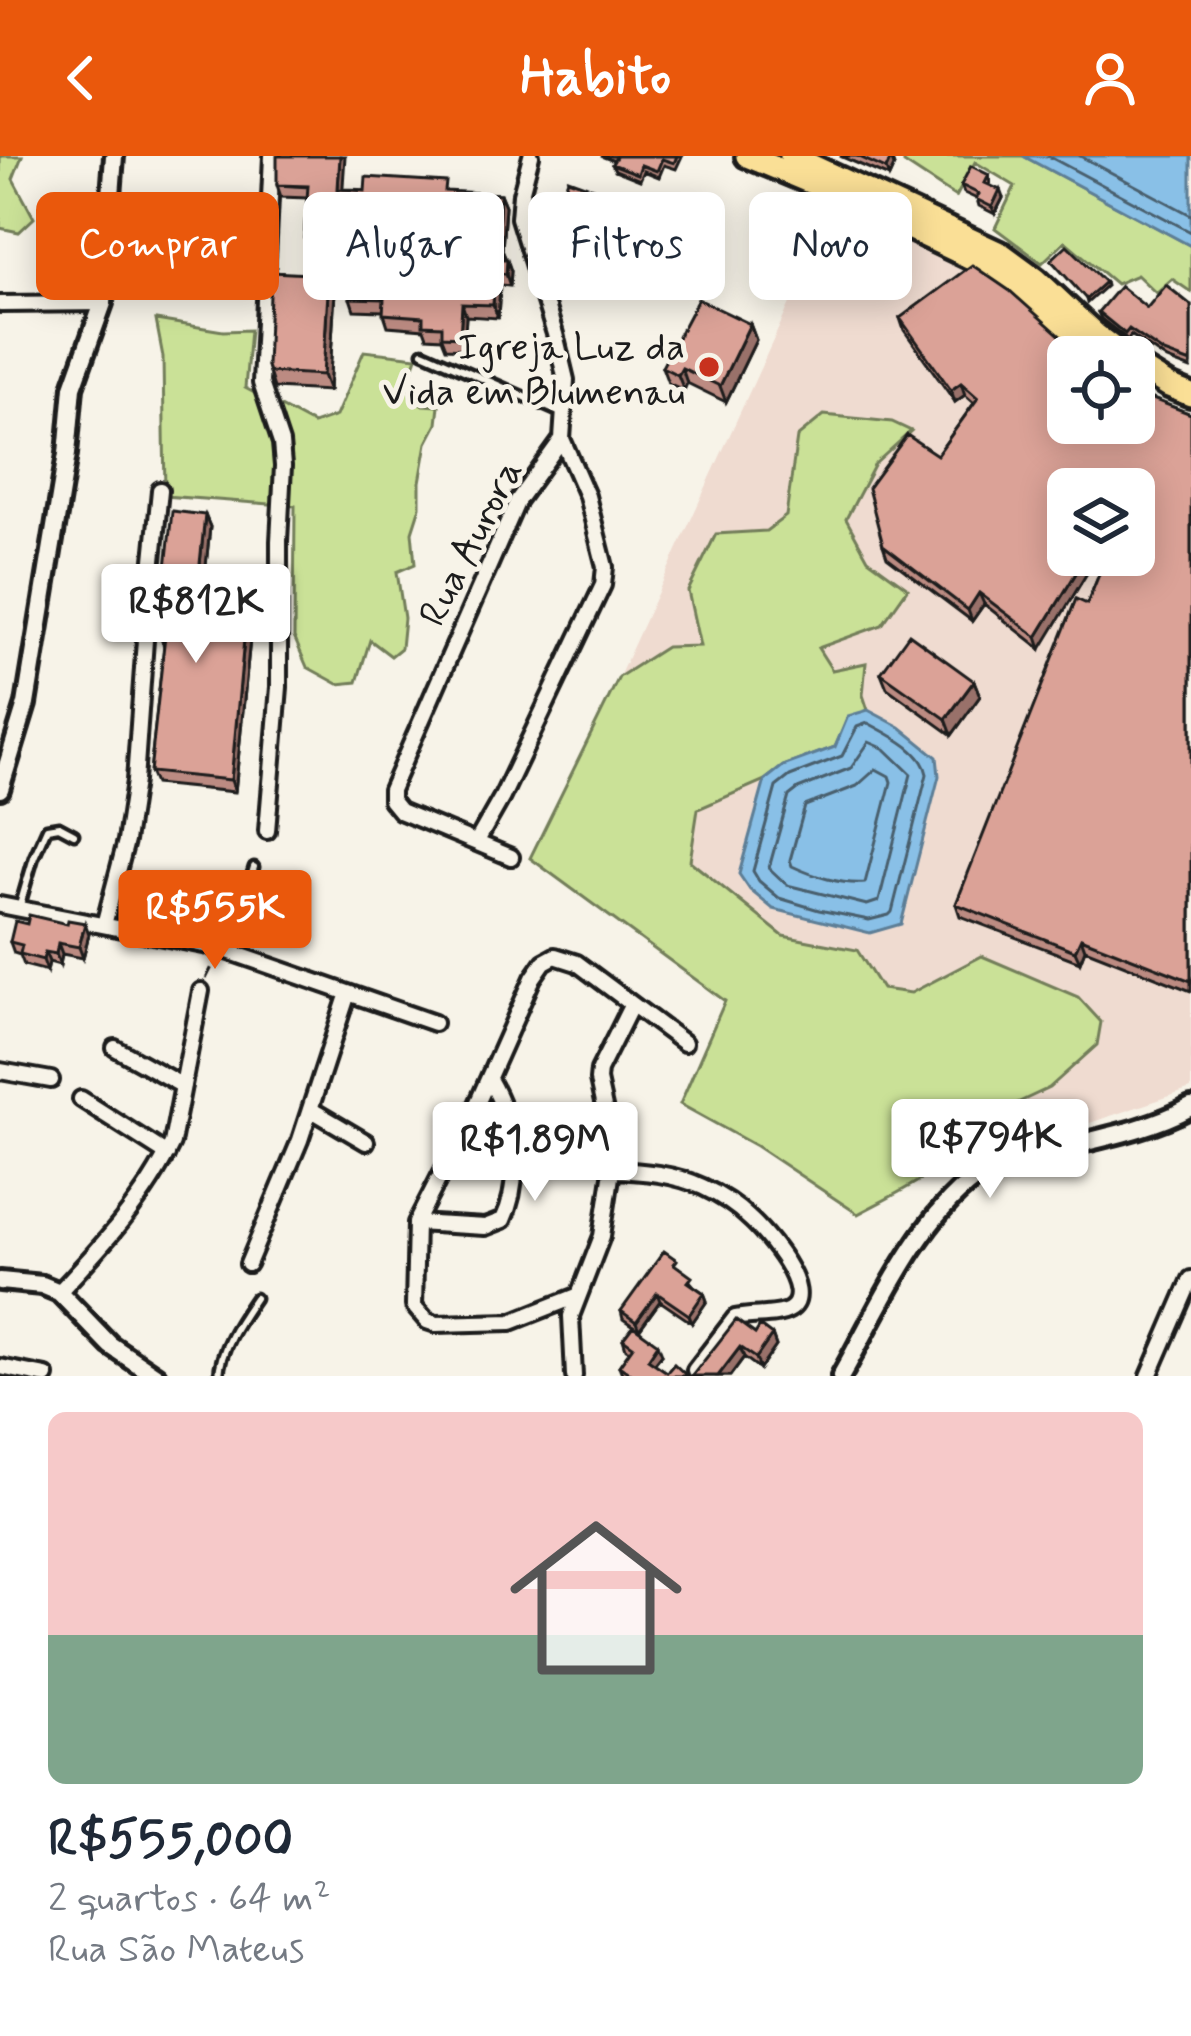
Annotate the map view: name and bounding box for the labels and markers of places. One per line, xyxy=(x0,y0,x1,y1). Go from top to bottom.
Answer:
place label: Igreja Luz da Vida em Blumenau xyxy=(382,323,685,419)
marker: Igreja Luz da Vida em Blumenau xyxy=(696,354,722,380)
pin: R$812K xyxy=(98,564,294,666)
pin: R$555K xyxy=(117,870,313,972)
pin: R$794K xyxy=(892,1099,1088,1201)
pin: R$1.89M xyxy=(424,1102,646,1204)

